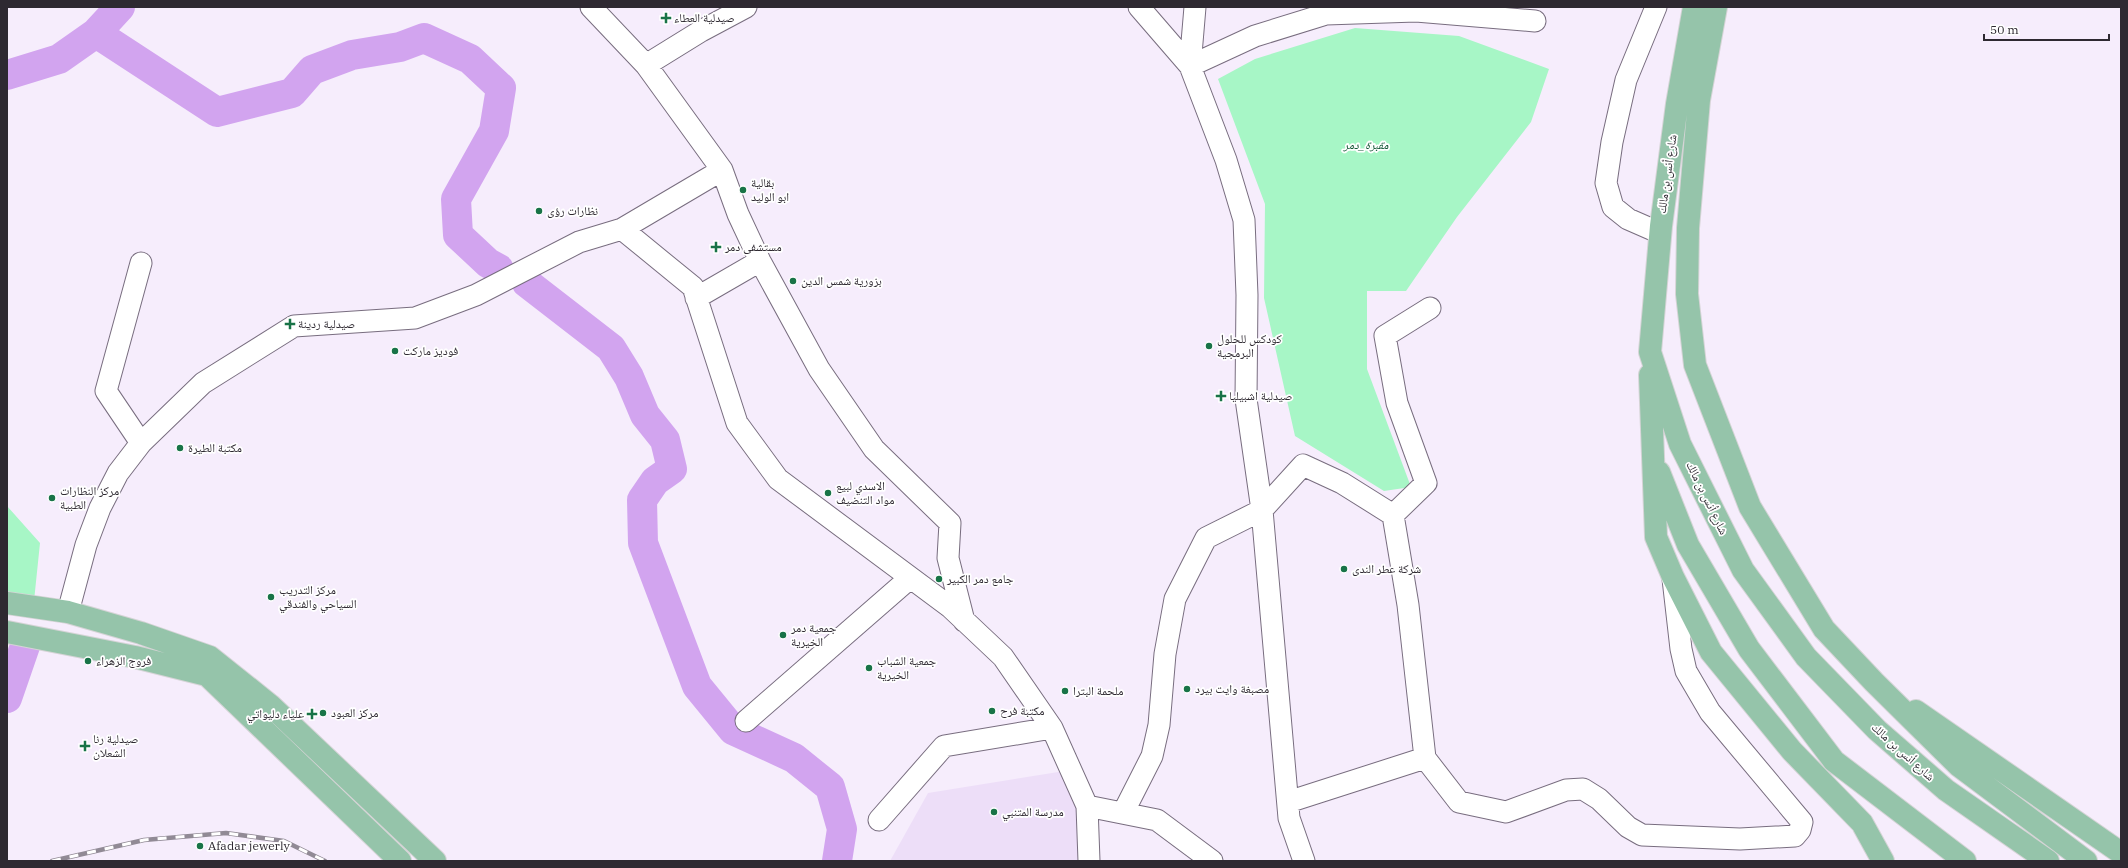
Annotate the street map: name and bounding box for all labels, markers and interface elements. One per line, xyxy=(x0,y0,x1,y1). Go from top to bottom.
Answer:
place label: صيدلية العطاء xyxy=(674,10,735,25)
marker: صيدلية العطاء xyxy=(661,13,671,23)
scale bar xyxy=(1984,16,2109,42)
text: 50 m xyxy=(1990,22,2019,37)
street label: شارع أنس بن مالك xyxy=(1654,133,1680,215)
park label: مقبرة_دمر xyxy=(1343,137,1389,152)
place label: بقالية ابو الوليد xyxy=(751,175,789,204)
marker: بقالية ابو الوليد xyxy=(738,185,748,195)
place label: نظارات رؤى xyxy=(547,203,598,218)
marker: نظارات رؤى xyxy=(534,206,544,216)
place label: مستشفى دمر xyxy=(724,239,782,254)
marker: مستشفى دمر xyxy=(710,241,722,253)
place label: بزورية شمس الدين xyxy=(801,273,882,288)
marker: بزورية شمس الدين xyxy=(788,276,798,286)
place label: صيدلية ردينة xyxy=(298,316,355,331)
marker: صيدلية ردينة xyxy=(285,319,295,329)
place label: كودكس للحلول البرمجية xyxy=(1217,331,1282,360)
marker: كودكس للحلول البرمجية xyxy=(1204,341,1214,351)
place label: فوديز ماركت xyxy=(403,343,458,358)
marker: فوديز ماركت xyxy=(390,346,400,356)
place label: صيدلية اشبيليا xyxy=(1229,388,1292,403)
marker: صيدلية اشبيليا xyxy=(1216,391,1226,401)
place label: مكتبة الطيرة xyxy=(188,440,242,455)
marker: مكتبة الطيرة xyxy=(175,443,185,453)
street label: شارع أنس بن مالك xyxy=(1682,459,1732,537)
place label: الاسدي لبيع مواد التنضيف xyxy=(836,478,894,507)
place label: مركز النظارات الطبية xyxy=(60,483,119,512)
marker: الاسدي لبيع مواد التنضيف xyxy=(823,488,833,498)
marker: مركز النظارات الطبية xyxy=(47,493,57,503)
place label: شركة عطر الندى xyxy=(1352,561,1421,576)
marker: شركة عطر الندى xyxy=(1339,564,1349,574)
place label: جامع دمر الكبير xyxy=(946,571,1014,586)
marker: جامع دمر الكبير xyxy=(934,574,944,584)
place label: مركز التدريب السياحي والفندقي xyxy=(279,582,357,614)
marker: مركز التدريب السياحي والفندقي xyxy=(266,592,276,602)
place label: جمعية دمر الخيرية xyxy=(790,620,837,649)
marker: جمعية دمر الخيرية xyxy=(778,630,788,640)
place label: فروج الزهراء xyxy=(96,653,151,668)
place label: جمعية الشباب الخيرية xyxy=(877,653,937,682)
marker: فروج الزهراء xyxy=(83,656,93,666)
marker: جمعية الشباب الخيرية xyxy=(864,663,874,673)
place label: مصبغة وايت بيرد xyxy=(1195,681,1269,696)
place label: ملحمة البترا xyxy=(1073,683,1124,698)
marker: مصبغة وايت بيرد xyxy=(1182,684,1192,694)
marker: ملحمة البترا xyxy=(1060,686,1070,696)
place label: مكتبة فرح xyxy=(1000,703,1045,718)
place label: مركز العبود xyxy=(331,705,378,720)
place label: علياء دليواتي xyxy=(247,706,304,724)
marker: مكتبة فرح xyxy=(987,706,997,716)
marker: مركز العبود xyxy=(318,708,328,718)
marker: علياء دليواتي xyxy=(307,709,317,719)
street label: شارع أنس بن مالك xyxy=(1868,719,1938,785)
place label: صيدلية رنا الشعلان xyxy=(93,731,138,760)
marker: صيدلية رنا الشعلان xyxy=(80,741,90,751)
place label: مدرسة المتنبي xyxy=(1002,804,1064,822)
marker: مدرسة المتنبي xyxy=(989,807,999,817)
place label: Afadar jewerly xyxy=(208,838,290,853)
marker: Afadar jewerly xyxy=(195,841,205,851)

